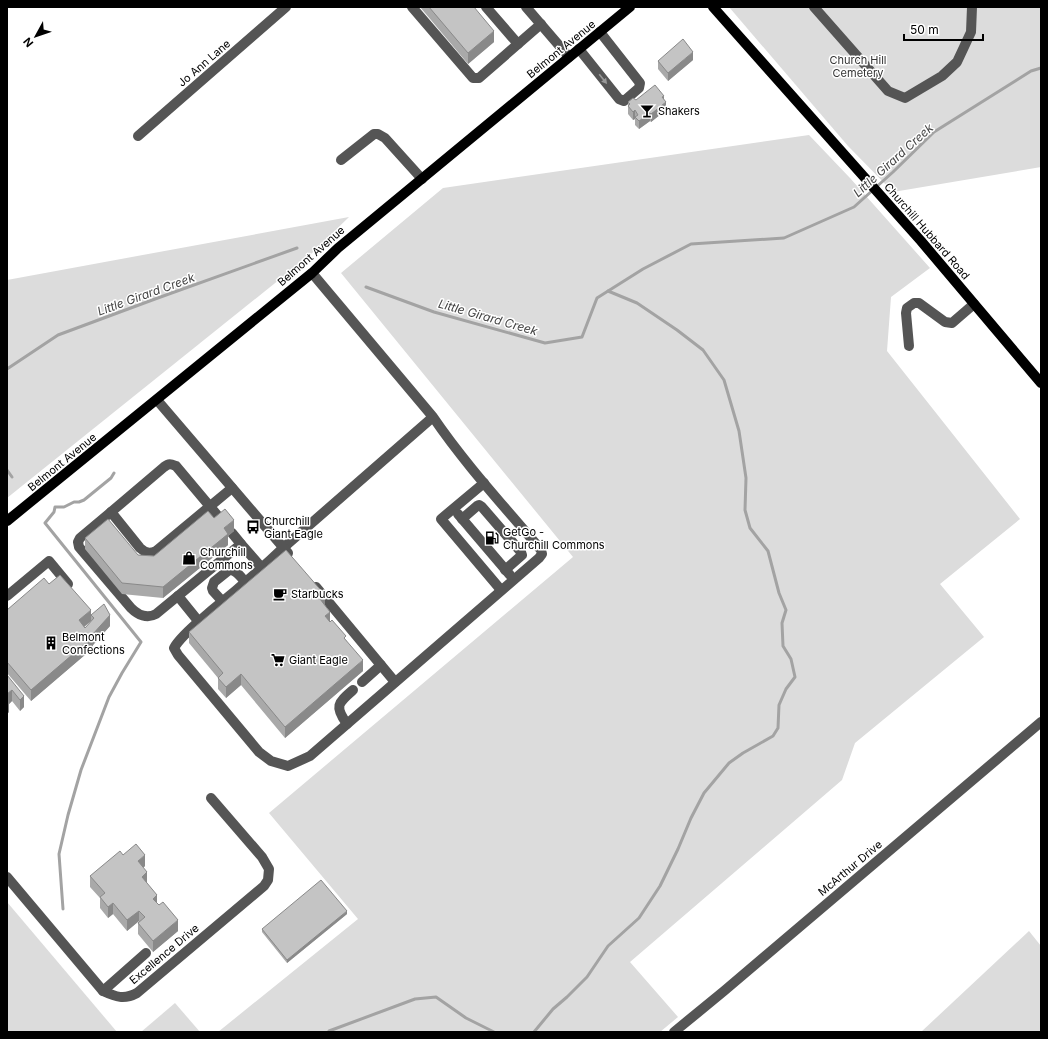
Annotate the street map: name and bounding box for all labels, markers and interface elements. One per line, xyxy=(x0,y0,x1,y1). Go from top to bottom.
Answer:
north arrow xyxy=(16,16,56,56)
scale bar xyxy=(904,16,983,42)
street label: Belmont Avenue xyxy=(524,17,598,81)
text: 50 m xyxy=(910,22,939,37)
text: N xyxy=(20,35,36,50)
street label: Jo Ann Lane xyxy=(175,36,233,90)
park label: Church Hill Cemetery xyxy=(829,53,887,80)
one-way arrow xyxy=(599,74,608,85)
bar icon: Shakers xyxy=(639,103,655,119)
place label: Shakers xyxy=(658,104,700,118)
water label: Little Girard Creek xyxy=(850,120,936,200)
street label: Churchill Hubbard Road xyxy=(881,180,973,282)
street label: Belmont Avenue xyxy=(275,223,347,289)
water label: Little Girard Creek xyxy=(95,269,197,319)
water label: Little Girard Creek xyxy=(437,296,540,338)
street label: Belmont Avenue xyxy=(25,430,99,494)
place label: Churchill Giant Eagle xyxy=(264,514,323,541)
bus stop icon: Churchill Giant Eagle xyxy=(245,519,261,535)
place label: GetGo - Churchill Commons xyxy=(503,525,605,552)
fuel station icon: GetGo - Churchill Commons xyxy=(484,530,500,546)
place label: Churchill Commons xyxy=(200,545,253,572)
shop icon: Churchill Commons xyxy=(181,550,197,566)
cafe icon: Starbucks xyxy=(272,586,288,602)
place label: Starbucks xyxy=(291,587,344,601)
place label: Belmont Confections xyxy=(62,630,125,657)
building icon: Belmont Confections xyxy=(43,635,59,651)
supermarket icon: Giant Eagle xyxy=(270,652,286,668)
place label: Giant Eagle xyxy=(289,653,348,667)
street label: McArthur Drive xyxy=(815,837,885,899)
street label: Excellence Drive xyxy=(126,921,202,987)

